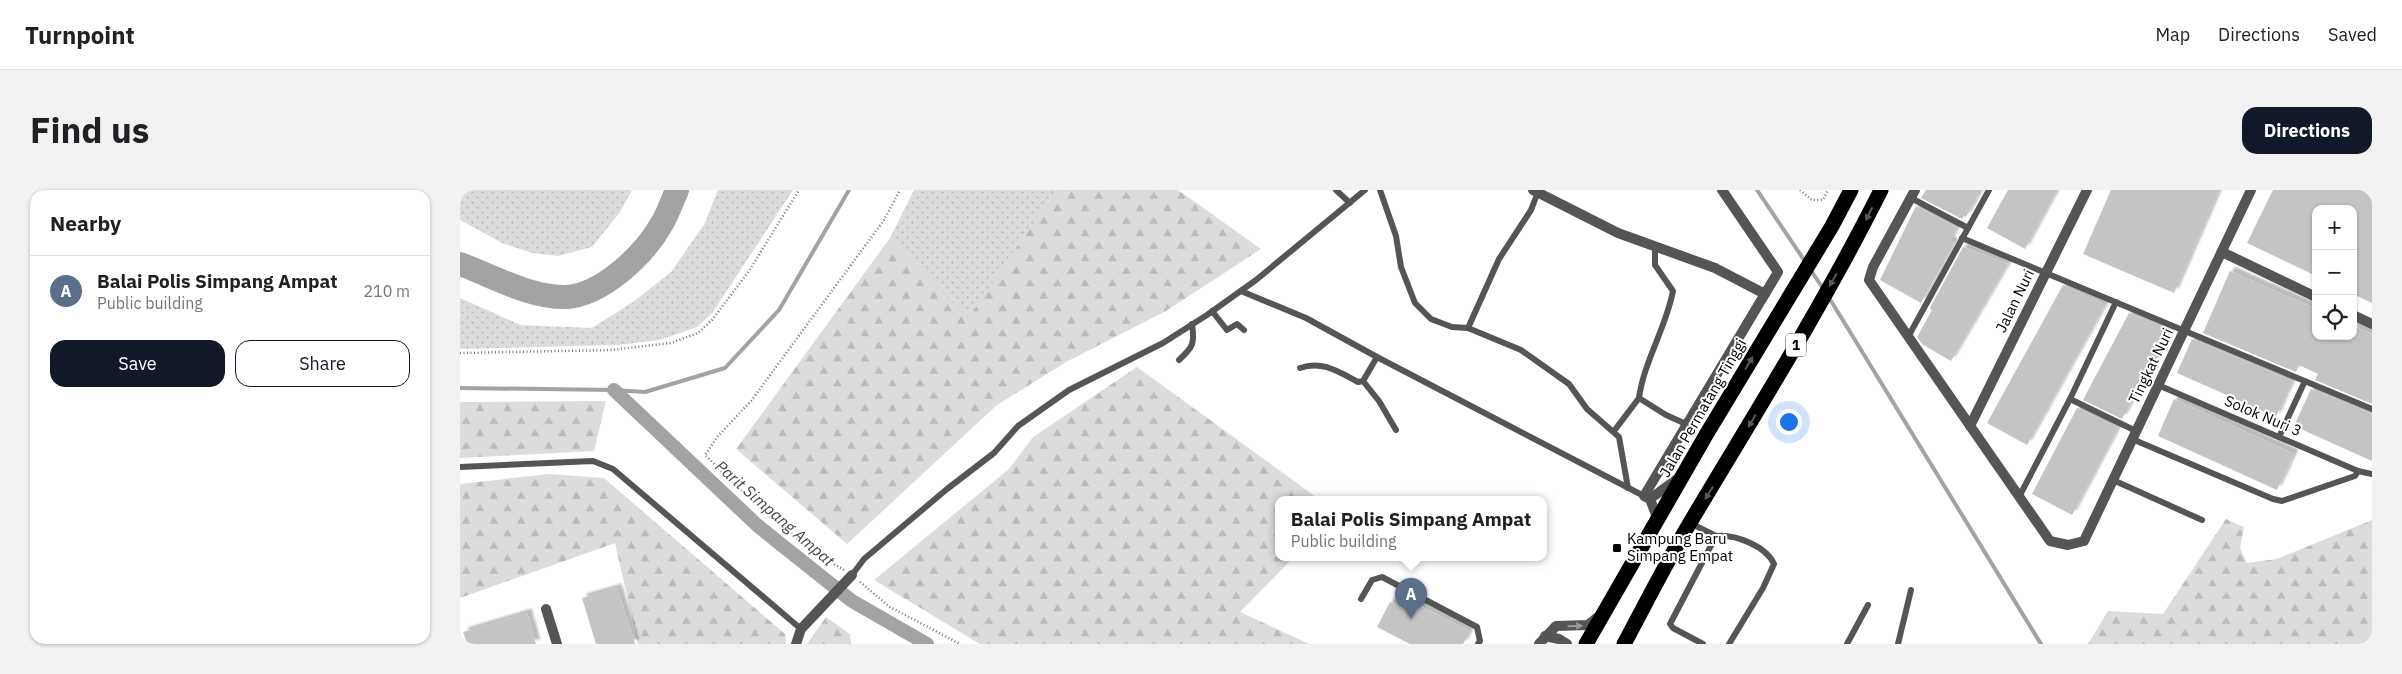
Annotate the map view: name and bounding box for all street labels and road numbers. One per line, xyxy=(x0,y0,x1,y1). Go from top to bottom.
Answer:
street label: Jalan Nuri xyxy=(1991,266,2038,336)
street label: Tingkat Nuri xyxy=(2124,325,2177,407)
road number: 1 xyxy=(1786,334,1806,356)
street label: Jalan Permatang Tinggi xyxy=(1655,335,1750,481)
street label: Solok Nuri 3 xyxy=(2222,391,2305,440)

